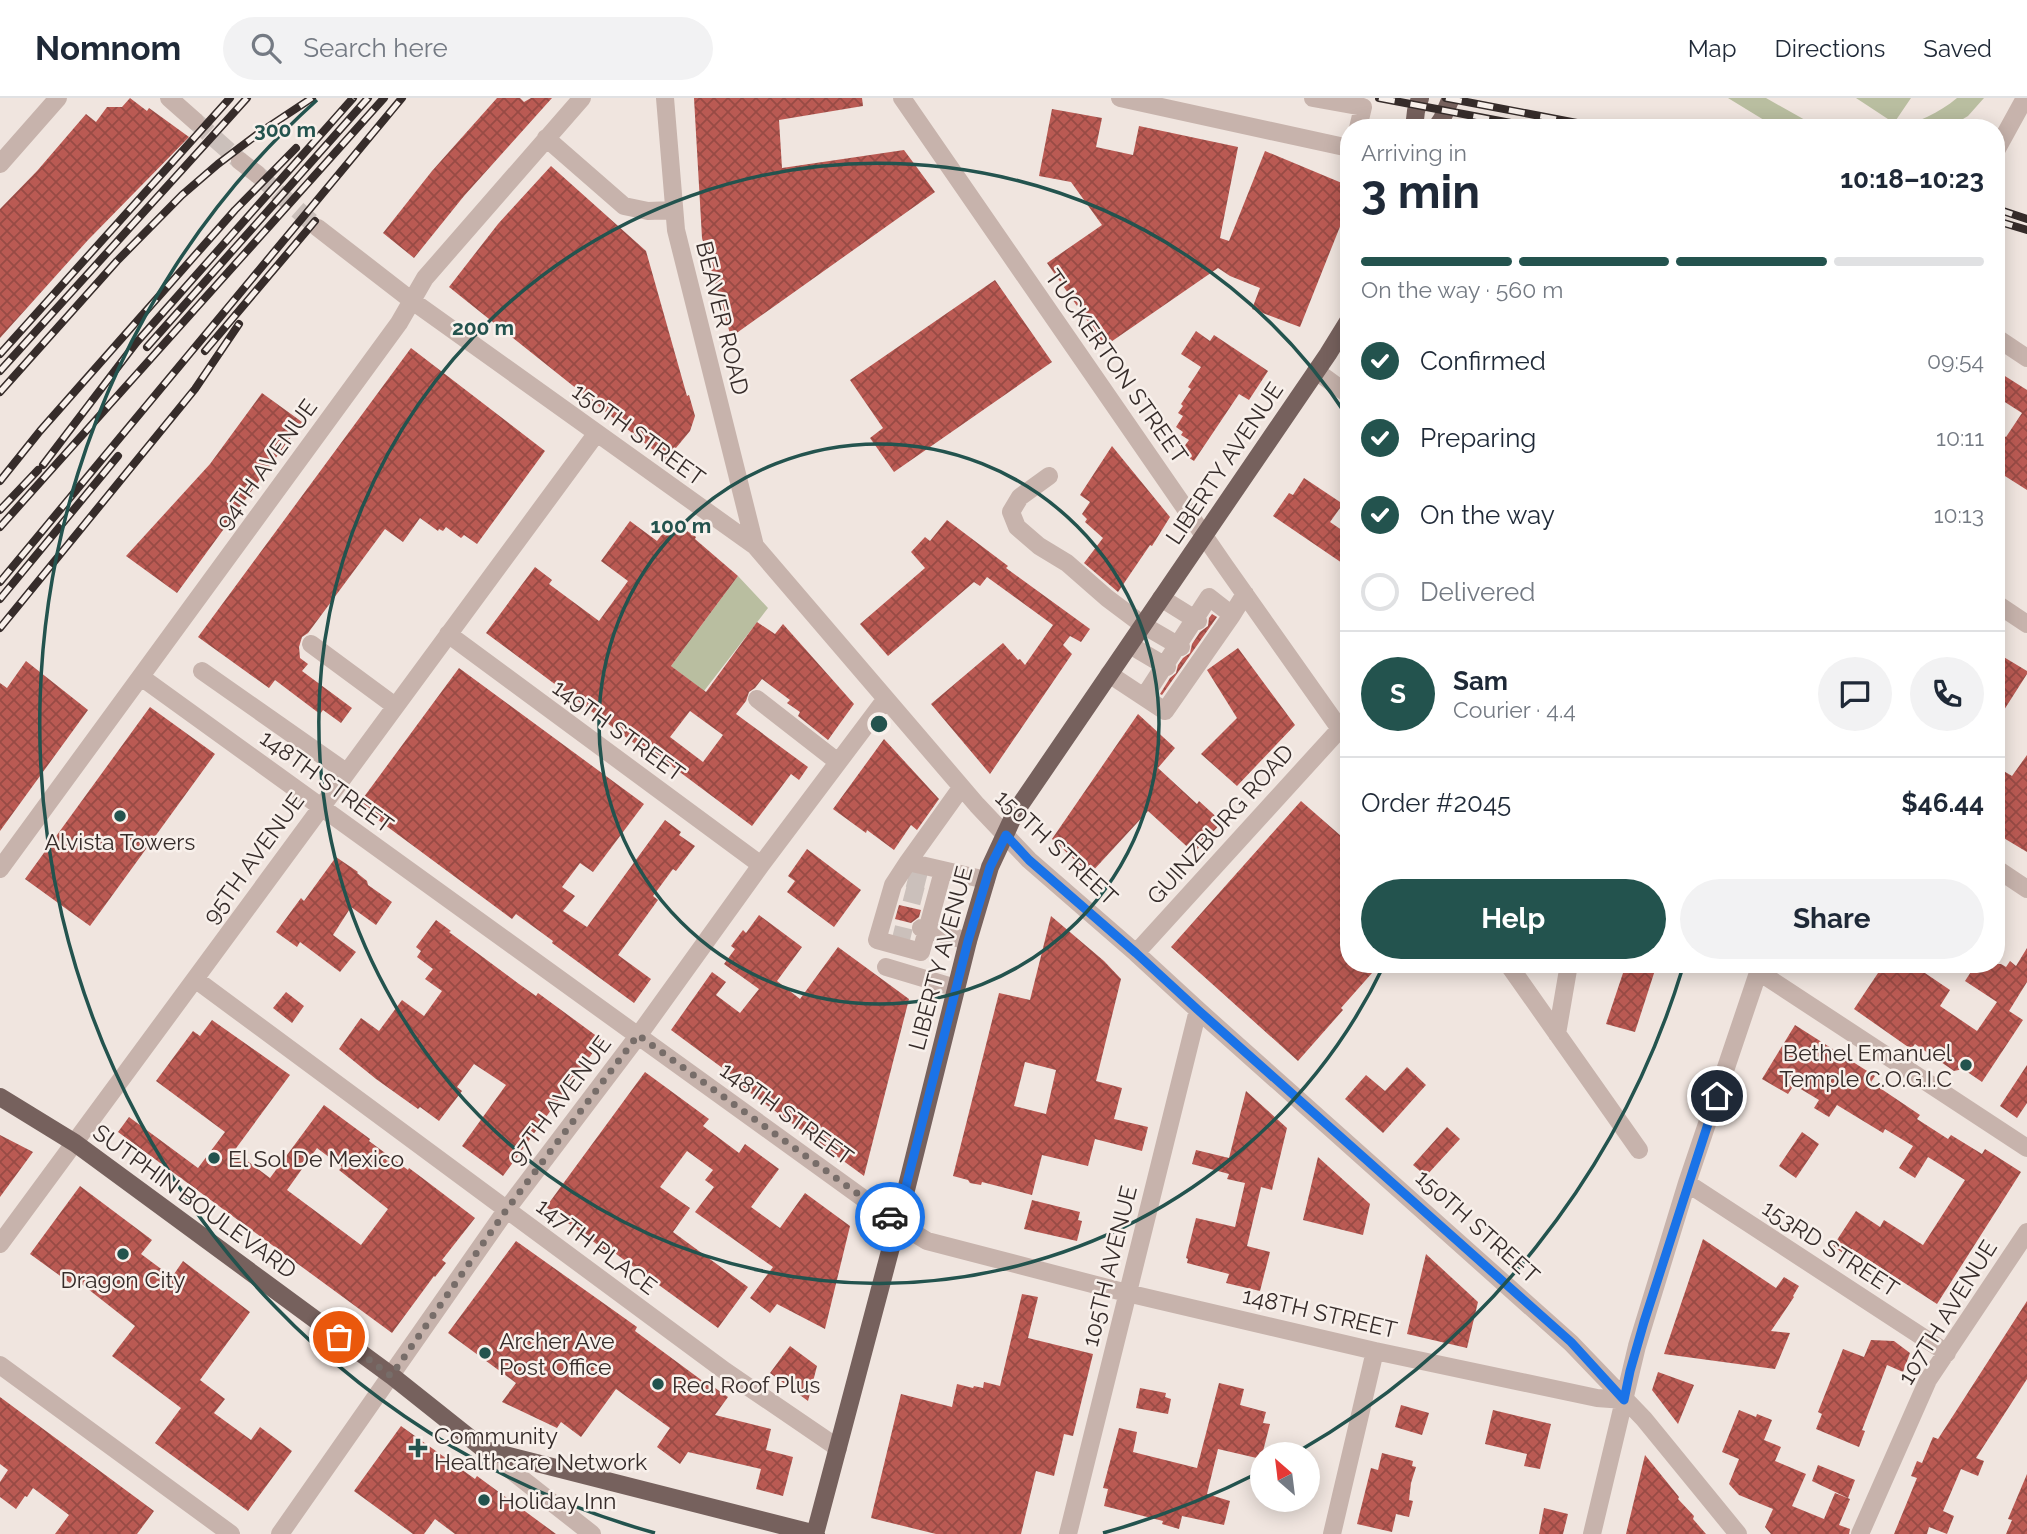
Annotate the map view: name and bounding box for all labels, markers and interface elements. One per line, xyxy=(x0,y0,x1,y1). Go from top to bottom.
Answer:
search box xyxy=(223,17,713,80)
text: Nomnom xyxy=(35,29,181,68)
icon: search xyxy=(247,29,285,67)
text: Search here xyxy=(303,33,448,63)
text: Map xyxy=(1688,34,1737,63)
text: Directions xyxy=(1775,34,1885,63)
text: Saved xyxy=(1923,34,1992,63)
text: 300 m xyxy=(254,117,316,142)
text: Arriving in xyxy=(1361,139,1467,166)
text: 10:18–10:23 xyxy=(1840,164,1984,194)
text: 3 min xyxy=(1361,165,1480,219)
street label: BEAVER ROAD xyxy=(691,238,755,398)
street label: TUCKERTON STREET xyxy=(1040,264,1194,468)
text: On the way · 560 m xyxy=(1361,276,1563,303)
text: 200 m xyxy=(452,315,514,340)
icon: check xyxy=(1361,342,1399,380)
text: Confirmed xyxy=(1420,346,1546,376)
text: 09:54 xyxy=(1927,347,1984,374)
street label: 150TH STREET xyxy=(568,377,710,491)
street label: LIBERTY AVENUE xyxy=(1160,377,1288,549)
street label: 94TH AVENUE xyxy=(210,394,322,534)
icon: check xyxy=(1361,419,1399,457)
text: Preparing xyxy=(1420,423,1536,453)
text: 10:11 xyxy=(1936,424,1984,451)
icon: check xyxy=(1361,496,1399,534)
text: On the way xyxy=(1420,500,1555,530)
text: 10:13 xyxy=(1934,501,1984,528)
text: 100 m xyxy=(651,513,711,538)
text: Delivered xyxy=(1420,577,1535,607)
button: chat xyxy=(1818,657,1892,731)
button: phone xyxy=(1910,657,1984,731)
text: Sam xyxy=(1453,666,1508,696)
street label: 149TH STREET xyxy=(548,673,690,787)
text: S xyxy=(1390,679,1406,709)
text: Courier · 4.4 xyxy=(1453,696,1576,723)
centre of rings xyxy=(867,712,891,736)
street label: 148TH STREET xyxy=(255,724,399,838)
street label: GUINZBURG ROAD xyxy=(1141,739,1299,909)
street label: 150TH STREET xyxy=(990,784,1124,910)
street label: 95TH AVENUE xyxy=(197,788,309,928)
text: Order #2045 xyxy=(1361,788,1511,818)
text: $46.44 xyxy=(1901,788,1984,818)
marker: Alvista Towers xyxy=(112,808,128,824)
place label: Alvista Towers xyxy=(45,828,195,855)
street label: LIBERTY AVENUE xyxy=(902,863,978,1053)
button: Help xyxy=(1361,879,1666,959)
button: Share xyxy=(1680,879,1984,959)
street label: 97TH AVENUE xyxy=(502,1030,616,1170)
place label: Bethel Emanuel Temple C.O.G.I.C xyxy=(1779,1039,1953,1092)
street label: 148TH STREET xyxy=(715,1056,859,1170)
marker: Bethel Emanuel Temple C.O.G.I.C xyxy=(1958,1057,1974,1073)
pin xyxy=(1687,1066,1747,1126)
icon: home xyxy=(1698,1077,1736,1115)
street label: SUTPHIN BOULEVARD xyxy=(88,1118,302,1284)
place label: El Sol De Mexico xyxy=(228,1145,404,1172)
marker: El Sol De Mexico xyxy=(206,1150,222,1166)
street label: 150TH STREET xyxy=(1411,1163,1545,1289)
courier xyxy=(855,1182,925,1252)
street label: 105TH AVENUE xyxy=(1076,1183,1142,1349)
street label: 147TH PLACE xyxy=(532,1192,662,1300)
street label: 153RD STREET xyxy=(1758,1194,1904,1302)
icon: car xyxy=(871,1198,909,1236)
street label: 107TH AVENUE xyxy=(1892,1235,2002,1389)
marker: Dragon City xyxy=(115,1246,131,1262)
place label: Dragon City xyxy=(60,1266,186,1293)
street label: 148TH STREET xyxy=(1240,1281,1400,1343)
pin xyxy=(309,1307,369,1367)
icon: bag xyxy=(320,1318,358,1356)
place label: Archer Ave Post Office xyxy=(499,1327,615,1380)
marker: Archer Ave Post Office xyxy=(477,1345,493,1361)
place label: Red Roof Plus xyxy=(672,1371,820,1398)
marker: Red Roof Plus xyxy=(650,1376,666,1392)
place label: Community Healthcare Network xyxy=(434,1422,647,1475)
marker: Community Healthcare Network xyxy=(408,1438,428,1458)
north arrow xyxy=(1250,1442,1320,1512)
map controls xyxy=(1250,1442,1320,1512)
place label: Holiday Inn xyxy=(498,1487,616,1514)
marker: Holiday Inn xyxy=(476,1492,492,1508)

